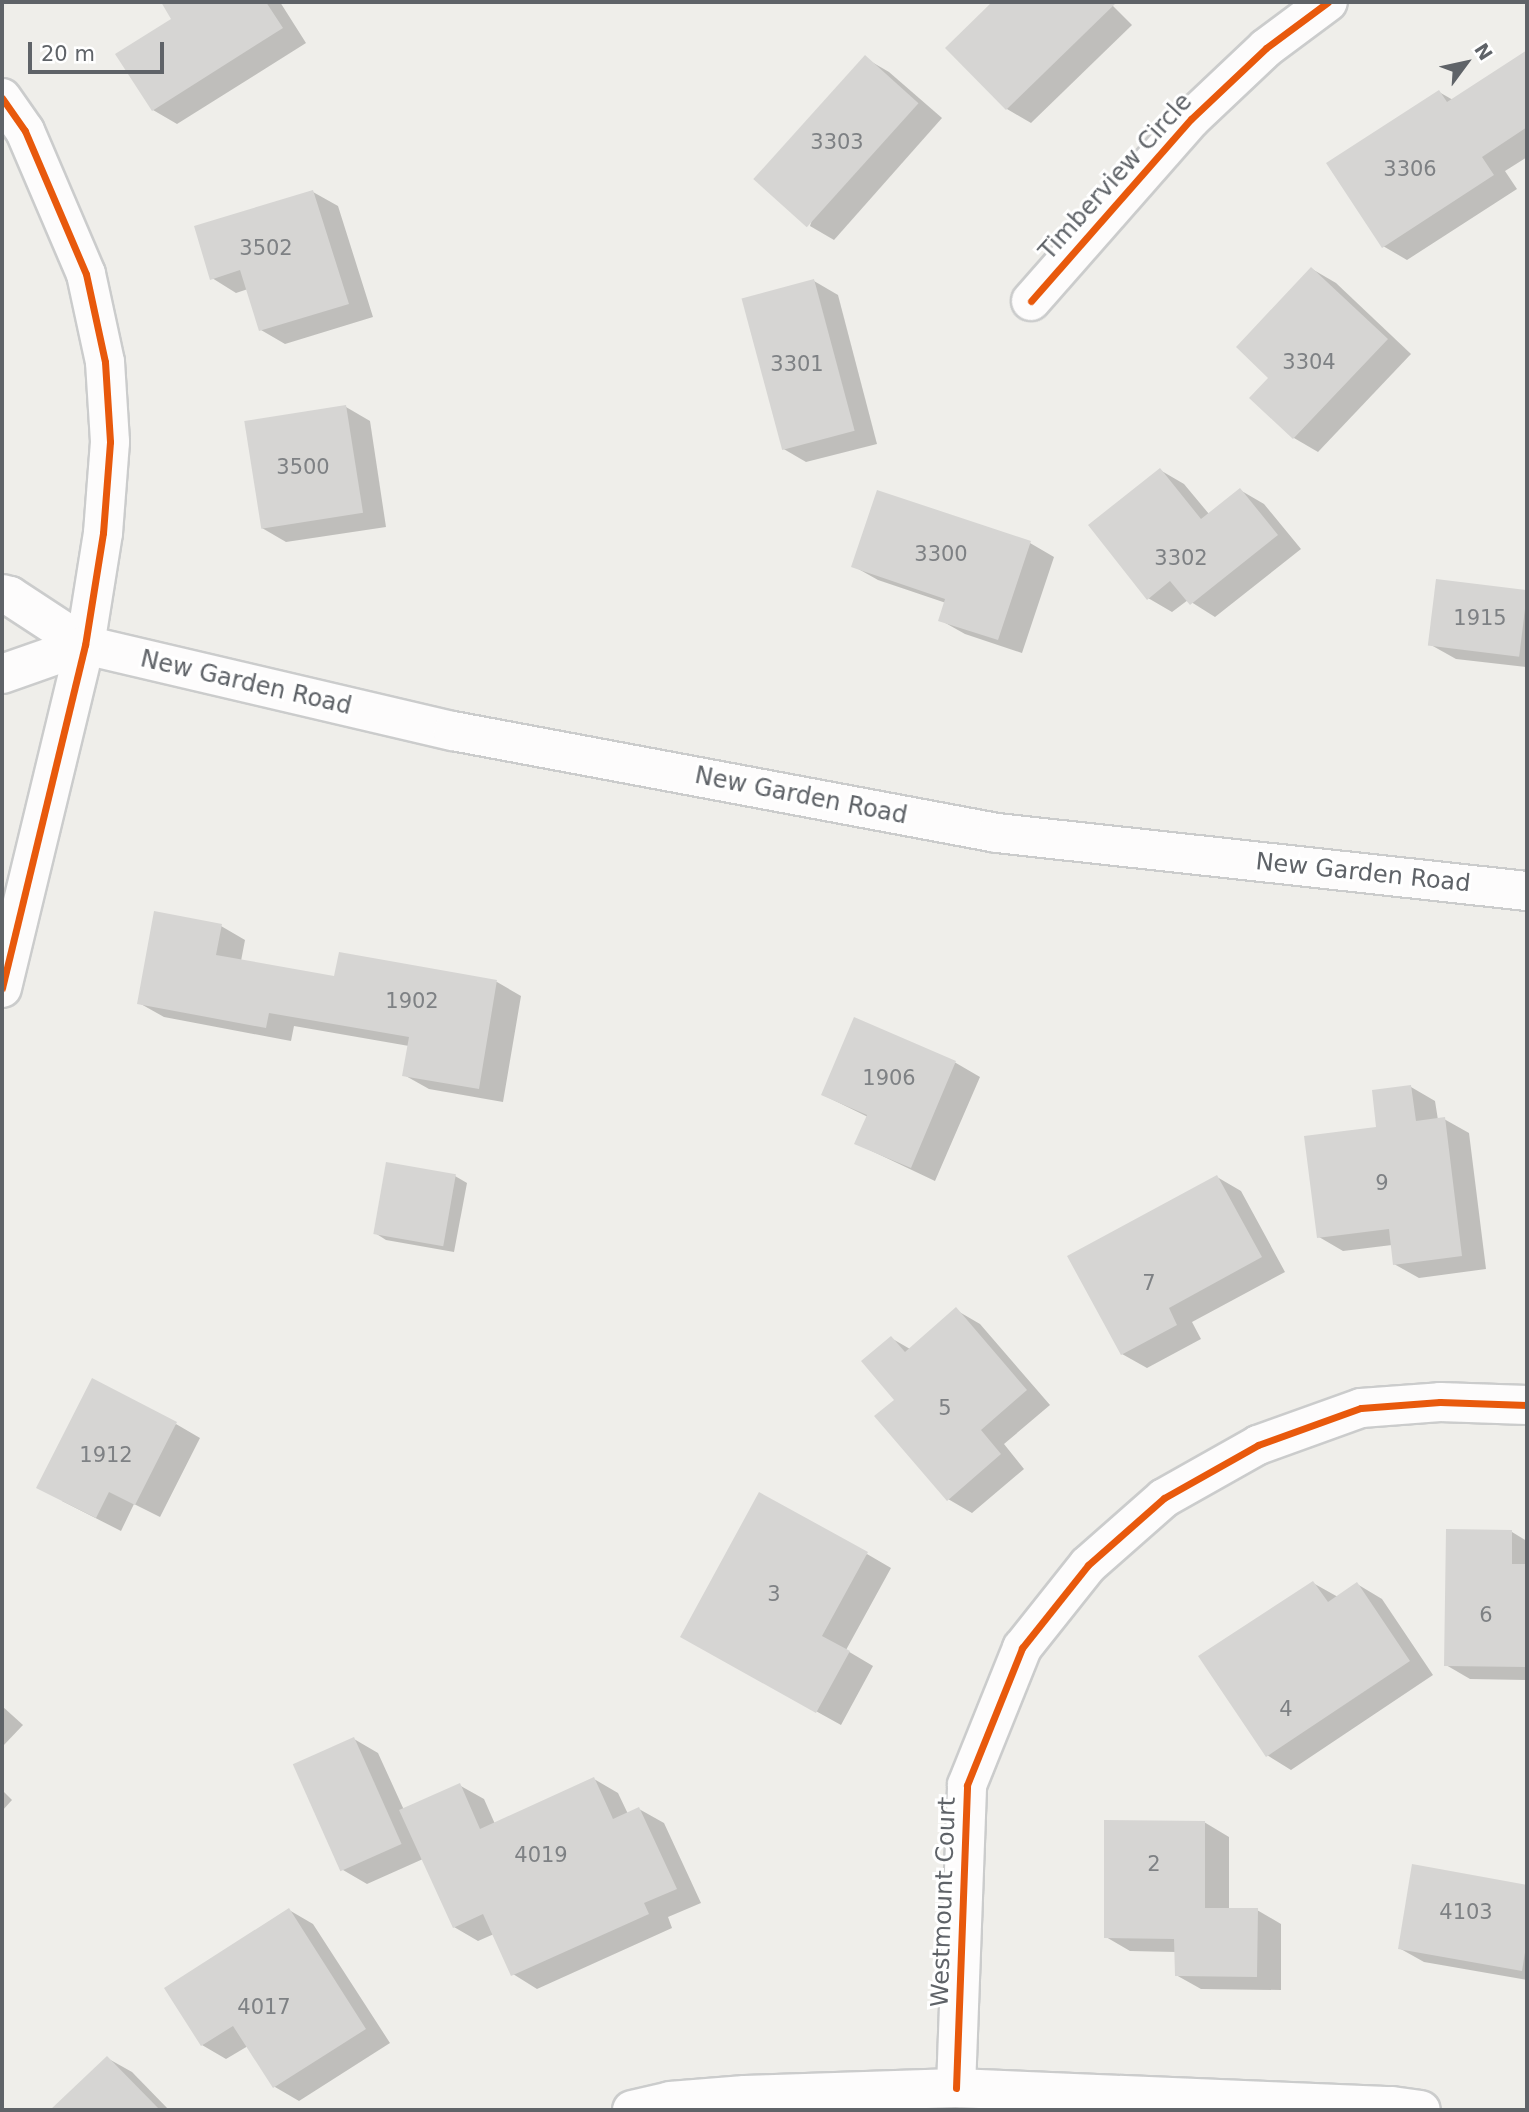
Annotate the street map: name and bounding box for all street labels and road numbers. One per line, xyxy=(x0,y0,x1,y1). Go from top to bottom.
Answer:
street label: Timberview Circle xyxy=(1034,88,1198,266)
street label: New Garden Road xyxy=(138,645,354,721)
street label: New Garden Road xyxy=(692,761,910,831)
street label: New Garden Road xyxy=(1254,847,1472,899)
street label: Westmount Court xyxy=(926,1796,962,2008)

